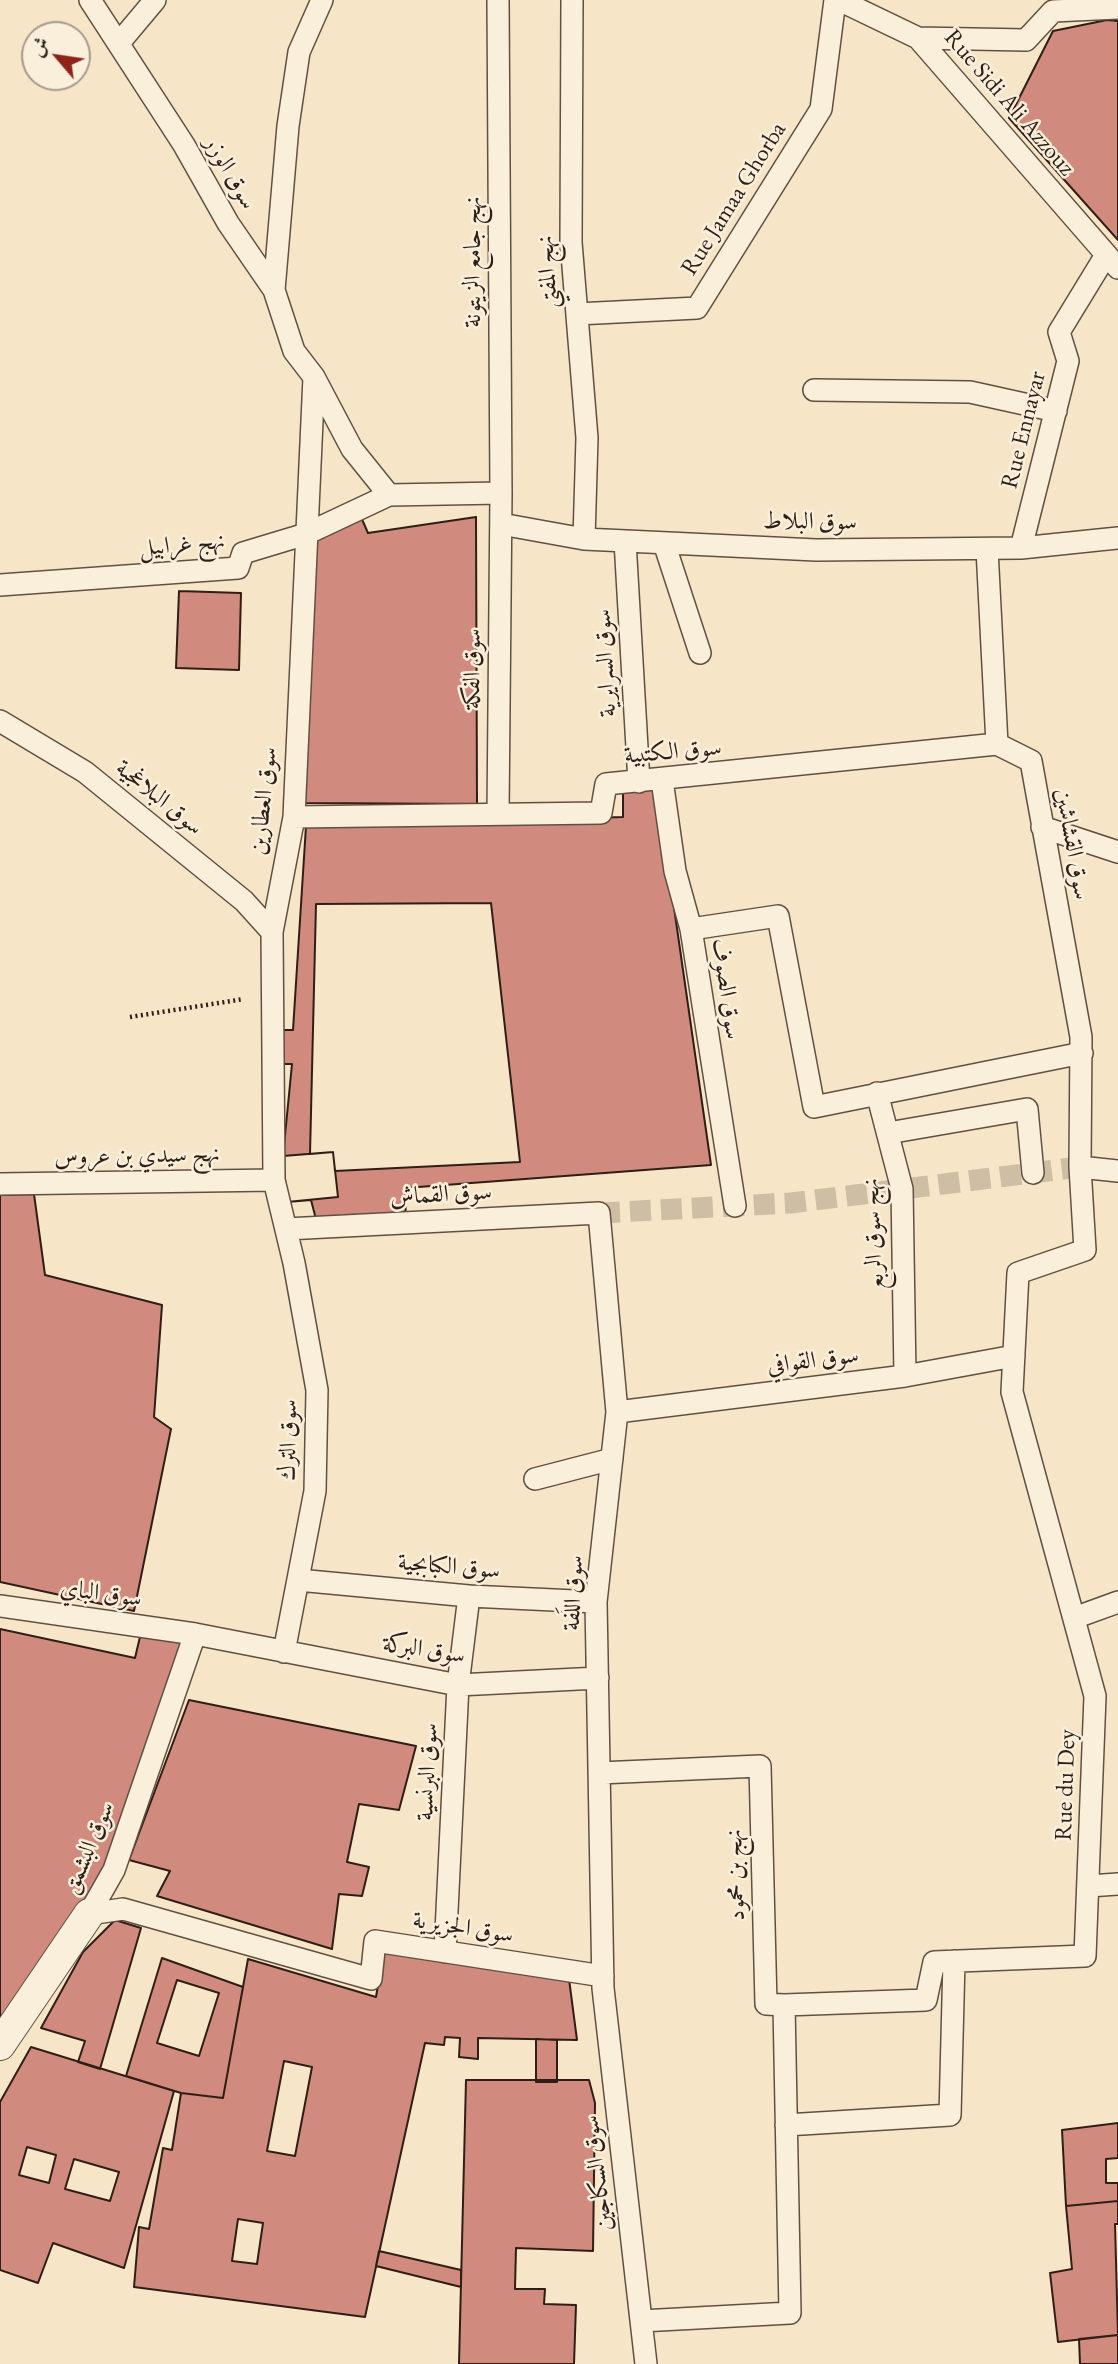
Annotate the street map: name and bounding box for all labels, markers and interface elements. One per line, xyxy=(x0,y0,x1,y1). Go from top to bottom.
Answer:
north arrow xyxy=(21,21,91,91)
street label: Rue Sidi Ali Azzouz xyxy=(938,24,1080,182)
text: ش xyxy=(23,32,54,61)
street label: Rue Jamaa Ghorba xyxy=(675,117,793,281)
street label: سوق الوزر xyxy=(198,131,262,215)
street label: نهج جامع الزيتونة xyxy=(459,196,487,328)
street label: نهج المفتي xyxy=(531,235,565,309)
street label: Rue Ennayar xyxy=(996,368,1052,492)
street label: سوق البلاط xyxy=(763,507,857,537)
street label: نهج غرابيل xyxy=(138,527,226,563)
street label: سوق السرايرية xyxy=(589,608,623,718)
street label: سوق الفكة xyxy=(458,628,488,710)
street label: سوق الكتبية xyxy=(623,733,723,771)
street label: سوق العطارين xyxy=(244,745,284,857)
street label: سوق البلاغجية xyxy=(109,754,209,842)
street label: سوق القشاشين xyxy=(1048,786,1096,902)
street label: سوق الصوف xyxy=(705,937,747,1041)
street label: نهج سيدي بن عروس xyxy=(54,1140,220,1172)
street label: نهج سوق الربع xyxy=(857,1177,891,1291)
street label: سوق القماش xyxy=(389,1178,493,1212)
street label: سوق القوافي xyxy=(765,1341,861,1381)
street label: سوق الترك xyxy=(274,1399,304,1481)
street label: سوق الكبابجية xyxy=(397,1548,501,1586)
street label: سوق اللَفة xyxy=(558,1554,590,1632)
street label: سوق الباي xyxy=(58,1574,144,1614)
street label: سوق البركة xyxy=(381,1629,467,1671)
street label: سوق البرنسية xyxy=(411,1722,445,1822)
street label: Rue du Dey xyxy=(1050,1729,1082,1841)
street label: سوق البشمق xyxy=(57,1797,121,1899)
street label: نهج بن محمود xyxy=(720,1828,752,1922)
street label: سوق الجزيرية xyxy=(410,1906,516,1950)
street label: سوق السكاجين xyxy=(577,2114,619,2232)

